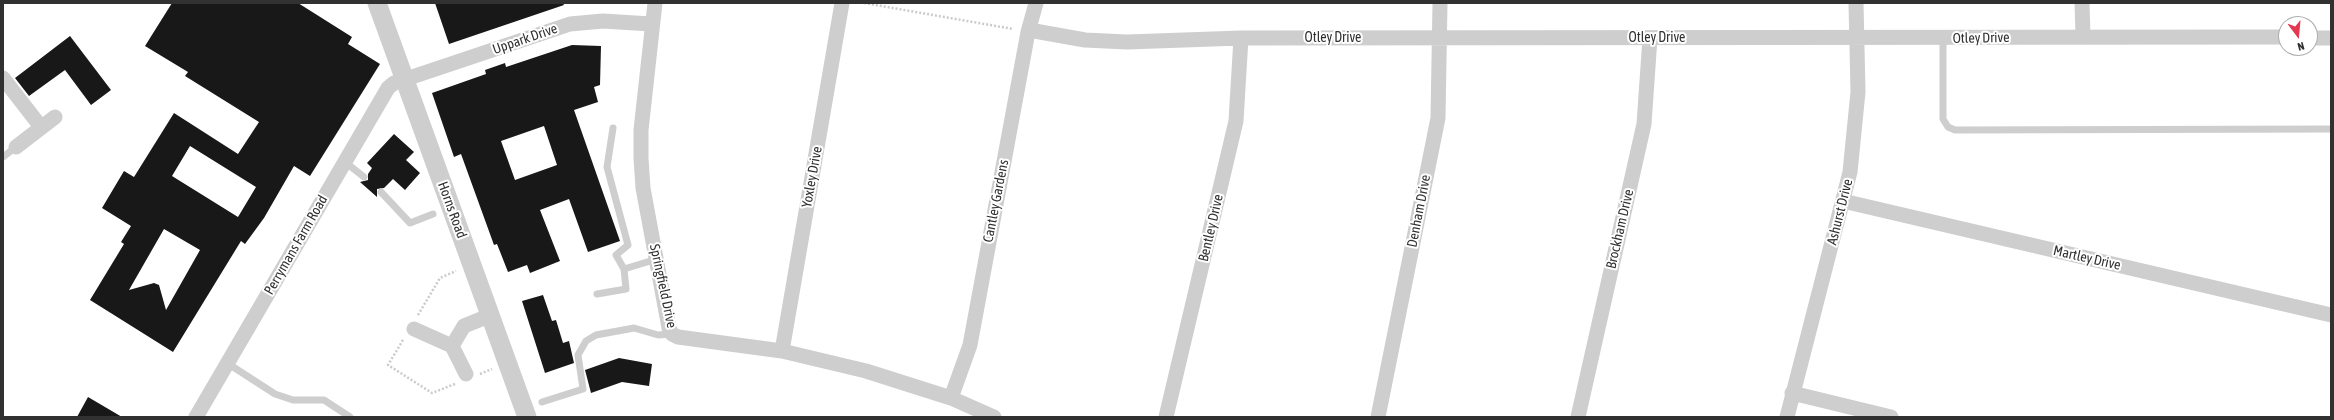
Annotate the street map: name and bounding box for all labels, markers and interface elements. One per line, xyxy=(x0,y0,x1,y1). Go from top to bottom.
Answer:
north arrow xyxy=(2278,16,2318,56)
street label: Uppark Drive xyxy=(490,20,560,58)
street label: Otley Drive xyxy=(1952,29,2010,47)
street label: Otley Drive xyxy=(1305,30,1361,46)
street label: Otley Drive xyxy=(1629,30,1685,46)
text: N xyxy=(2296,40,2306,53)
street label: Yoxley Drive xyxy=(798,145,826,209)
street label: Cantley Gardens xyxy=(980,158,1012,244)
street label: Denham Drive xyxy=(1404,173,1434,249)
street label: Ashurst Drive xyxy=(1824,177,1856,247)
street label: Horns Road xyxy=(434,179,470,241)
street label: Brockham Drive xyxy=(1603,188,1637,270)
street label: Perrymans Farm Road xyxy=(261,192,331,298)
street label: Bentley Drive xyxy=(1195,193,1227,263)
street label: Springfield Drive xyxy=(646,242,680,330)
street label: Martley Drive xyxy=(2052,242,2122,274)

